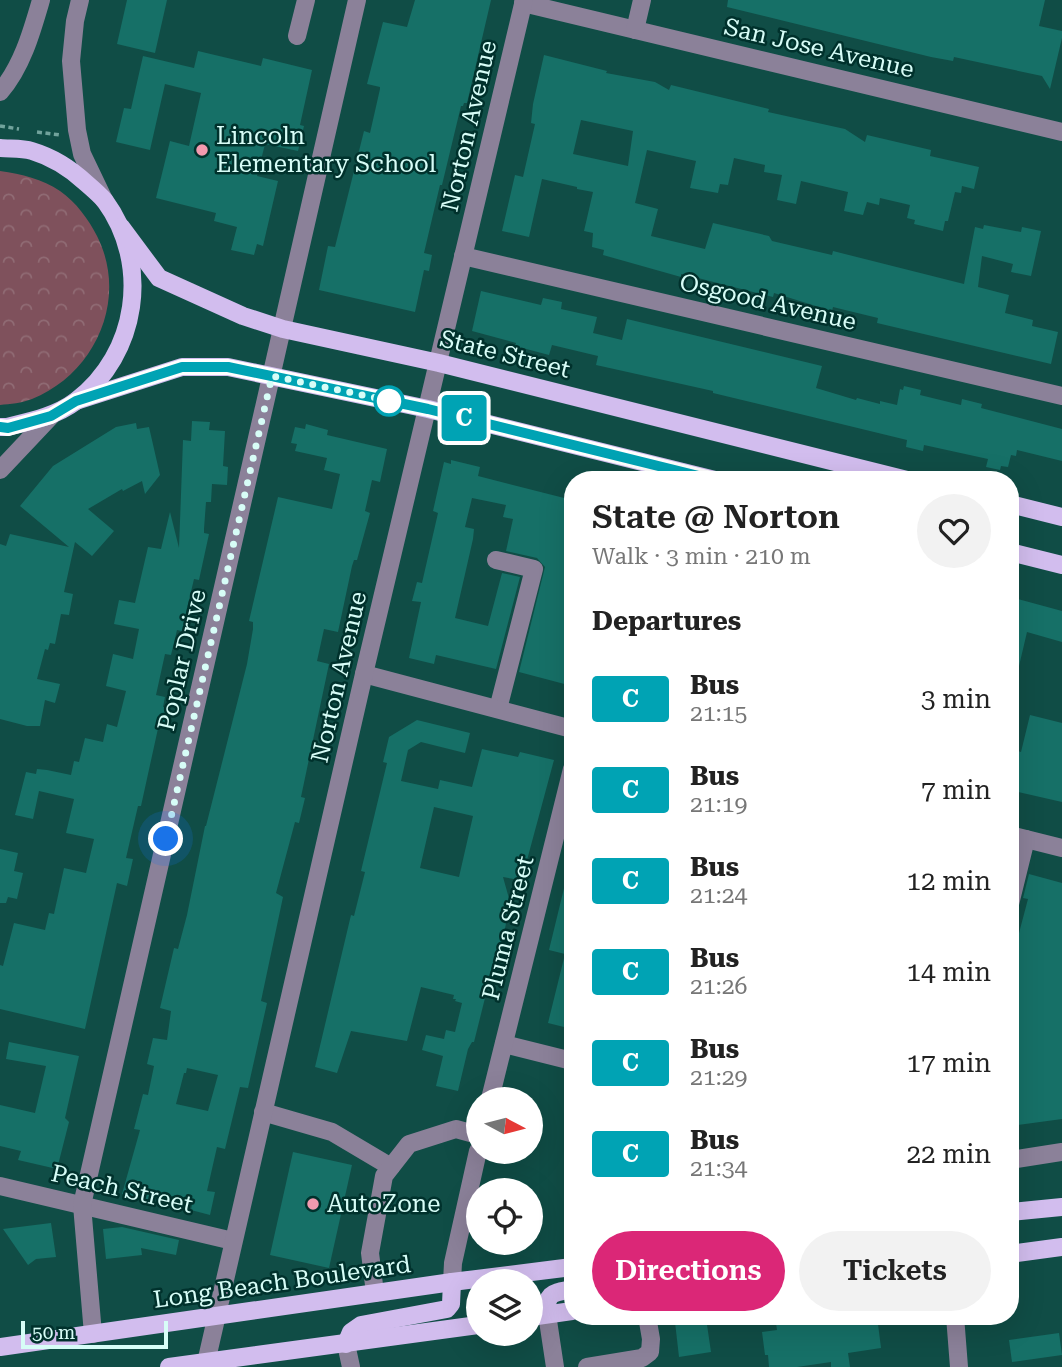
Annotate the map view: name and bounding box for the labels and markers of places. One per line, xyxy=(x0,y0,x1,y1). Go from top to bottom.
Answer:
place label: Lincoln Elementary School xyxy=(216,122,436,178)
marker: Lincoln Elementary School xyxy=(194,142,210,158)
unlabelled marker xyxy=(374,386,404,416)
place label: AutoZone xyxy=(327,1190,441,1218)
marker: AutoZone xyxy=(305,1196,321,1212)

